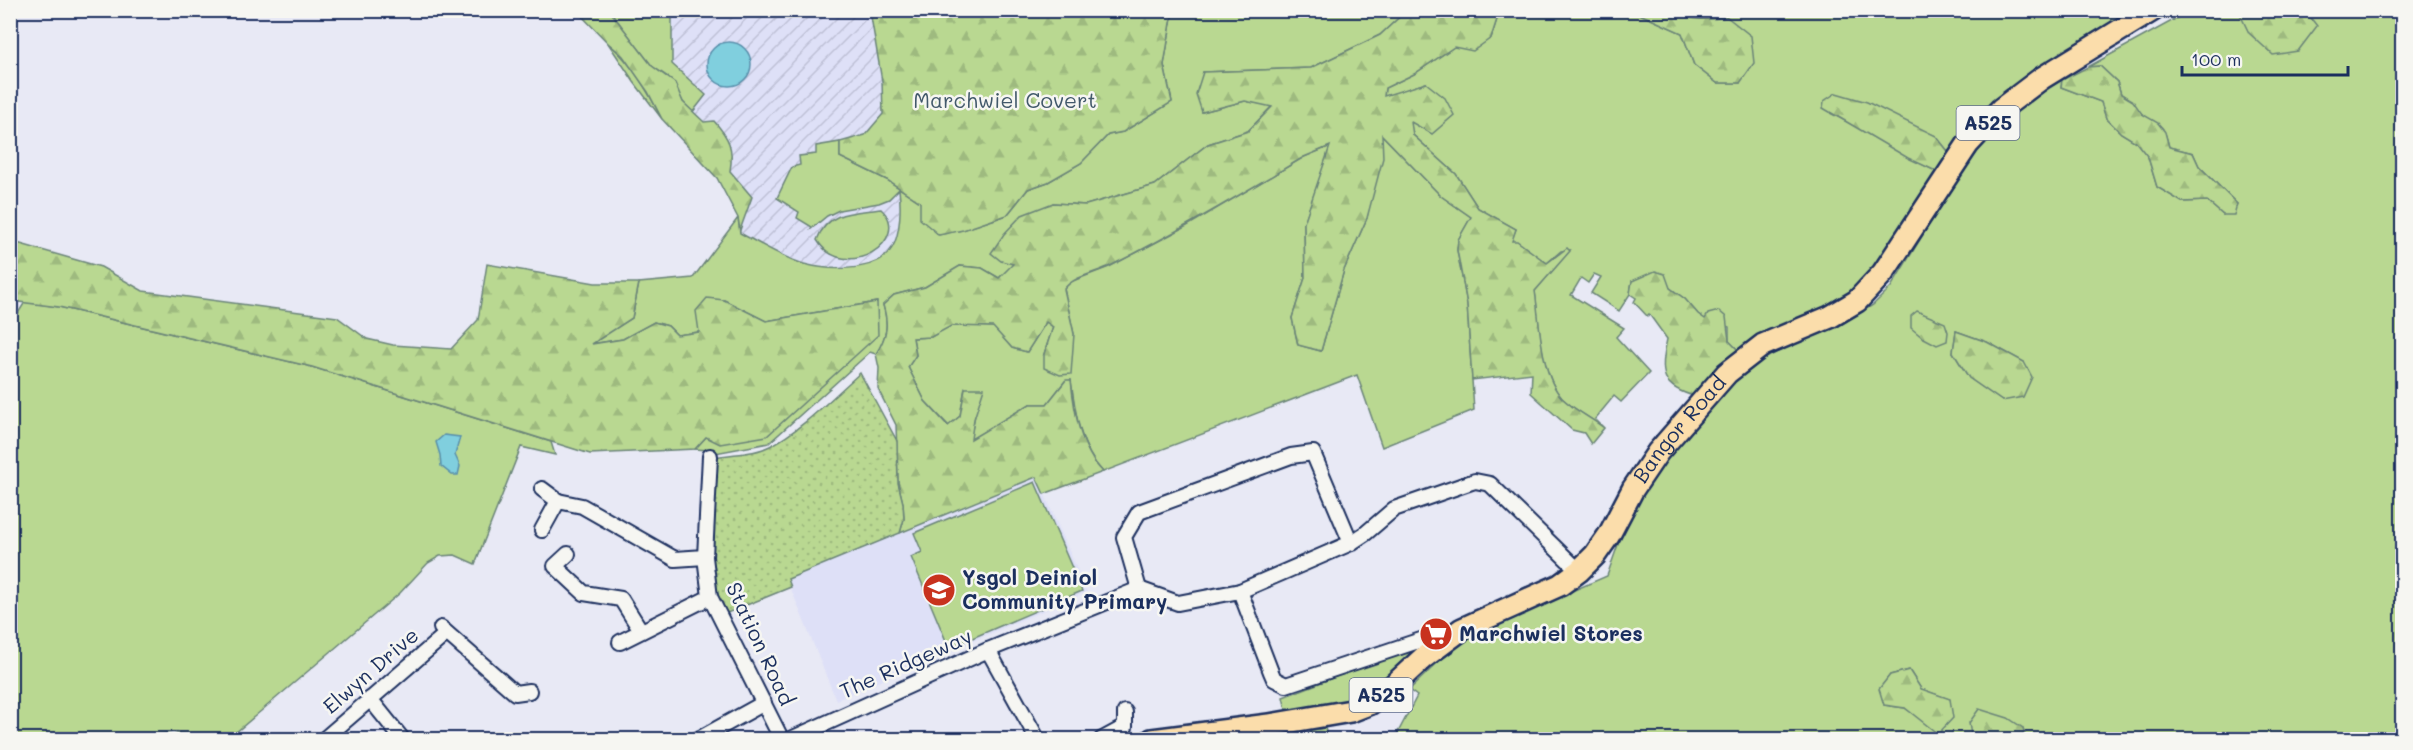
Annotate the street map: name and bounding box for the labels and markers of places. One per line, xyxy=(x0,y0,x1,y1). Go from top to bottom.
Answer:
place label: Ysgol Deiniol Community Primary xyxy=(962,563,1167,615)
school or university icon: Ysgol Deiniol Community Primary xyxy=(921,572,957,608)
supermarket icon: Marchwiel Stores xyxy=(1418,616,1454,652)
place label: Marchwiel Stores xyxy=(1459,619,1643,646)

